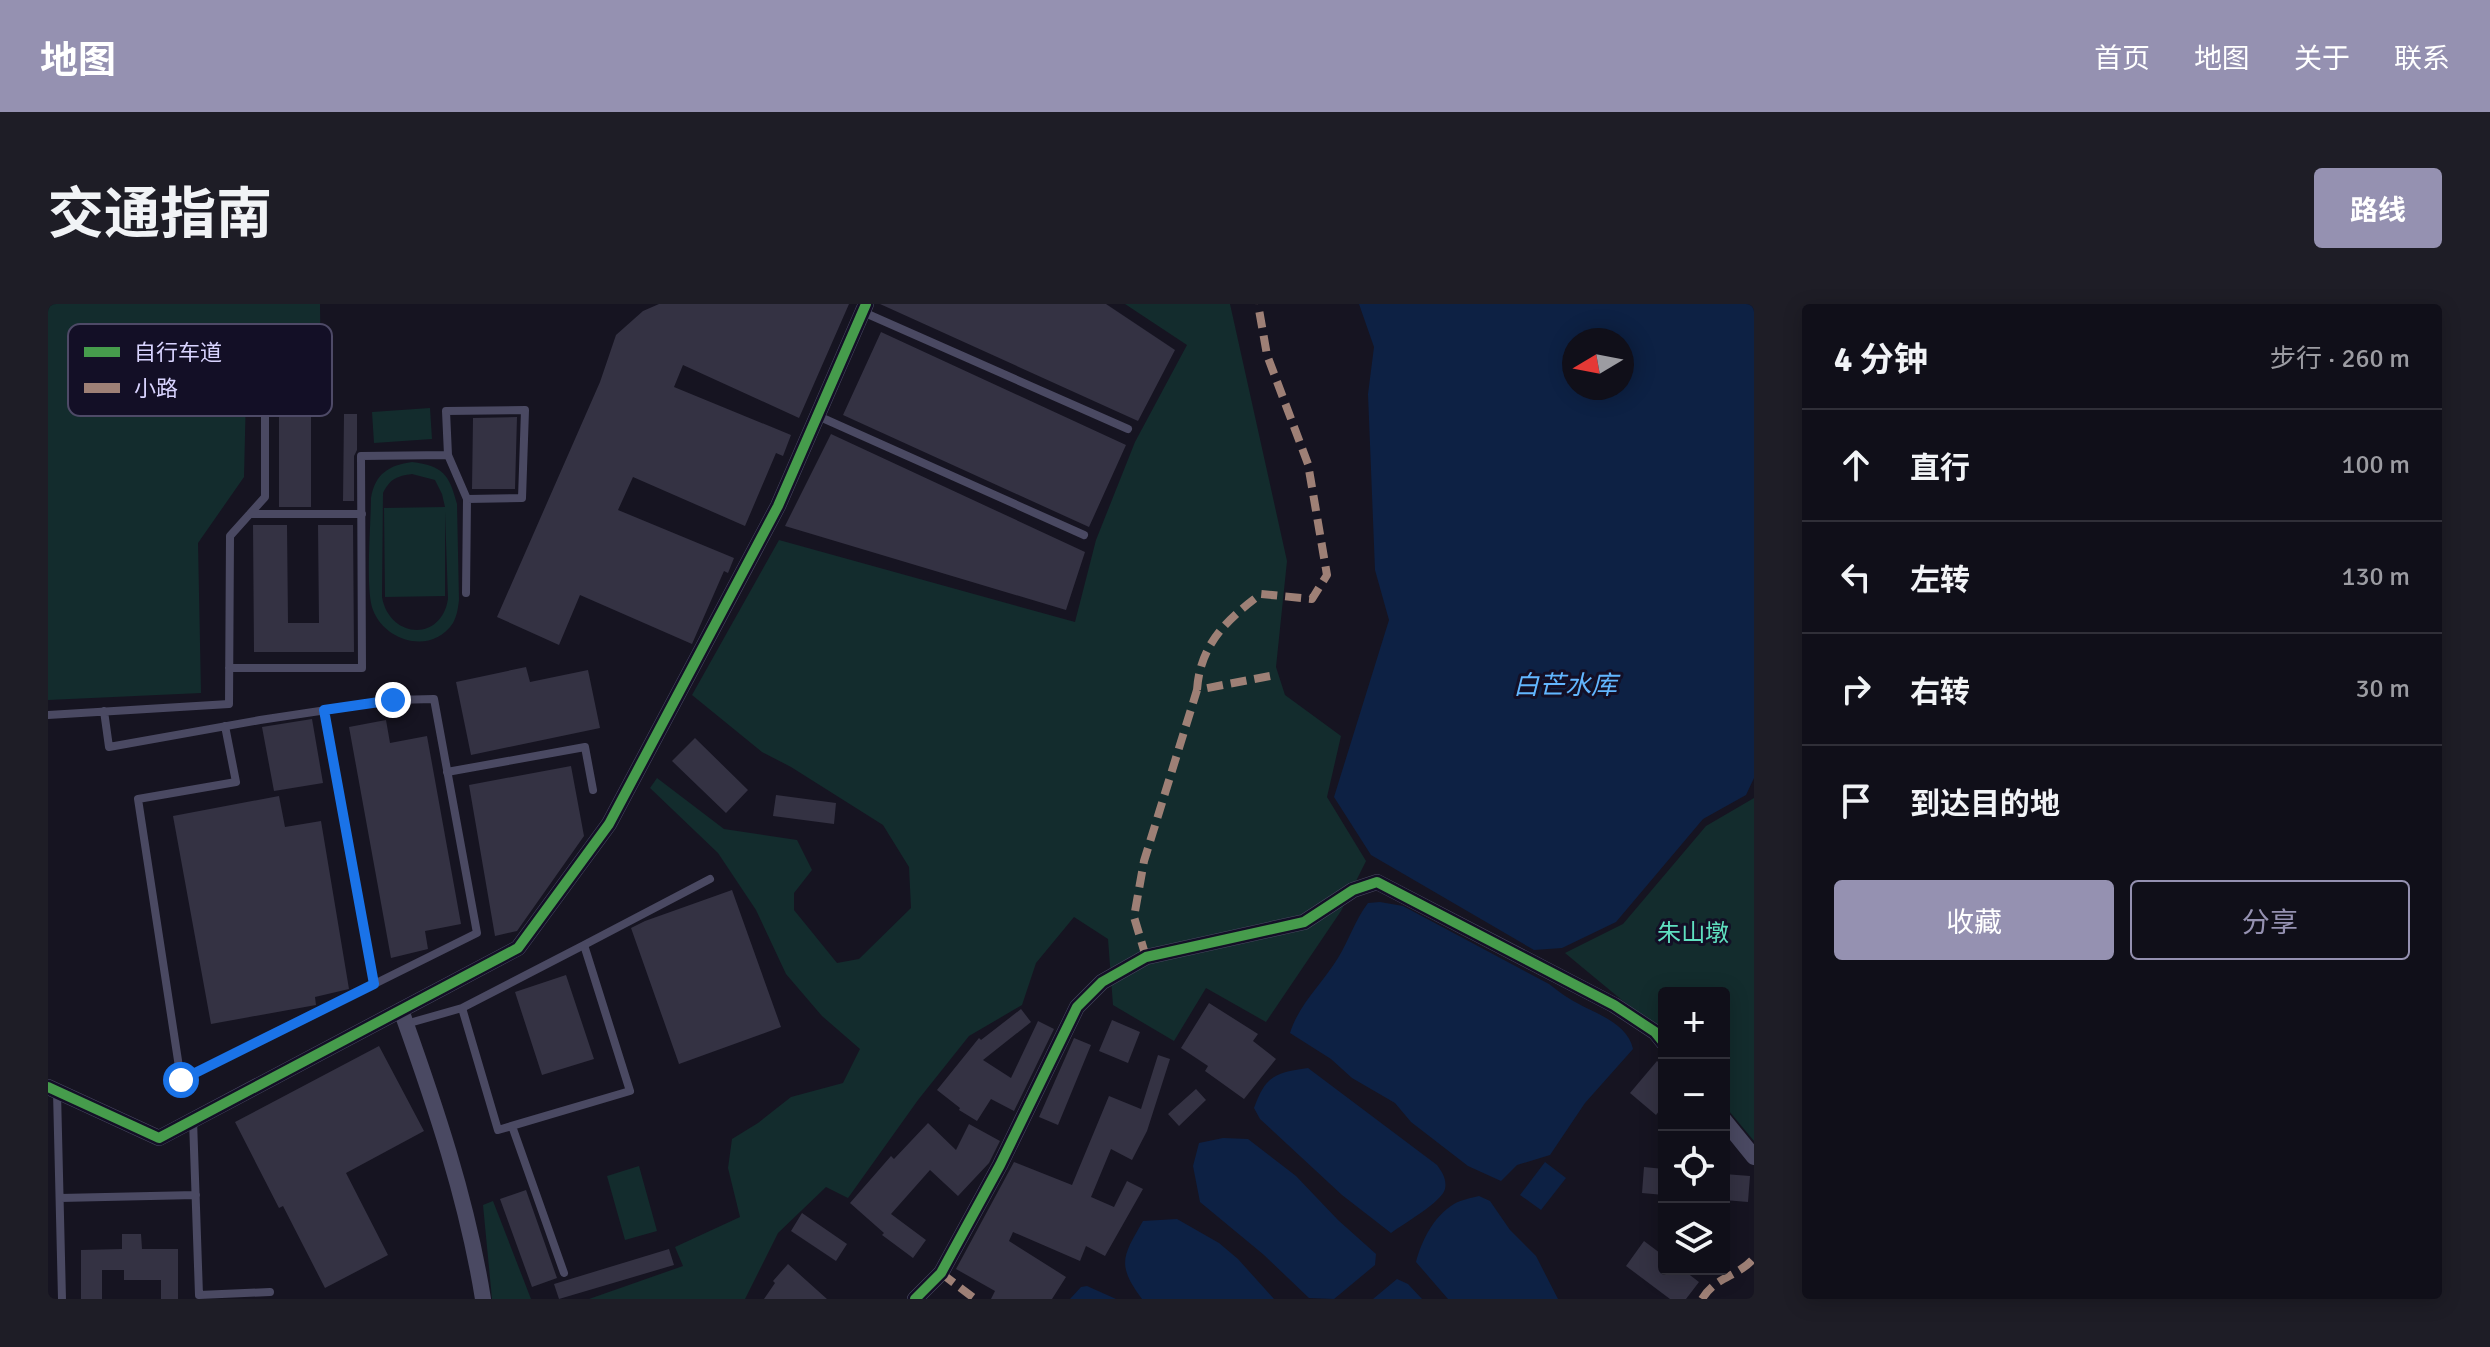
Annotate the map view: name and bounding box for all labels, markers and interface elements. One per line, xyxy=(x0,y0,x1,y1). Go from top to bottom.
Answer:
text: 地图 xyxy=(40,37,116,84)
text: 首页 xyxy=(2094,42,2150,76)
text: 地图 xyxy=(2194,42,2250,76)
text: 关于 xyxy=(2294,42,2350,76)
text: 联系 xyxy=(2394,42,2450,76)
button: 路线 xyxy=(2314,168,2442,248)
text: 交通指南 xyxy=(48,180,272,249)
legend xyxy=(68,324,332,416)
north arrow xyxy=(1562,328,1634,400)
text: 自行车道 xyxy=(134,339,222,366)
text: 4 分钟 xyxy=(1834,339,1928,381)
text: 步行 · 260 m xyxy=(2270,343,2410,375)
text: 小路 xyxy=(134,375,178,402)
icon: ahead xyxy=(1834,443,1878,487)
text: 100 m xyxy=(2341,449,2410,481)
text: 直行 xyxy=(1910,450,1970,487)
icon: left xyxy=(1834,555,1878,599)
text: 130 m xyxy=(2341,561,2410,593)
text: 左转 xyxy=(1910,562,1970,599)
icon: right xyxy=(1834,667,1878,711)
water label: 白芒水库 xyxy=(1513,670,1621,702)
text: 30 m xyxy=(2355,673,2410,705)
text: 右转 xyxy=(1910,674,1970,711)
route end xyxy=(375,682,411,718)
icon: arrive xyxy=(1834,779,1878,823)
text: 到达目的地 xyxy=(1910,786,2060,823)
button: 收藏 xyxy=(1834,880,2114,960)
button: 分享 xyxy=(2130,880,2410,960)
park label: 朱山墩 xyxy=(1657,918,1729,948)
map controls xyxy=(1658,987,1730,1275)
button: + xyxy=(1658,987,1730,1059)
button: − xyxy=(1658,1059,1730,1131)
route start xyxy=(163,1062,199,1098)
button: locate xyxy=(1658,1131,1730,1203)
button: layers xyxy=(1658,1203,1730,1275)

